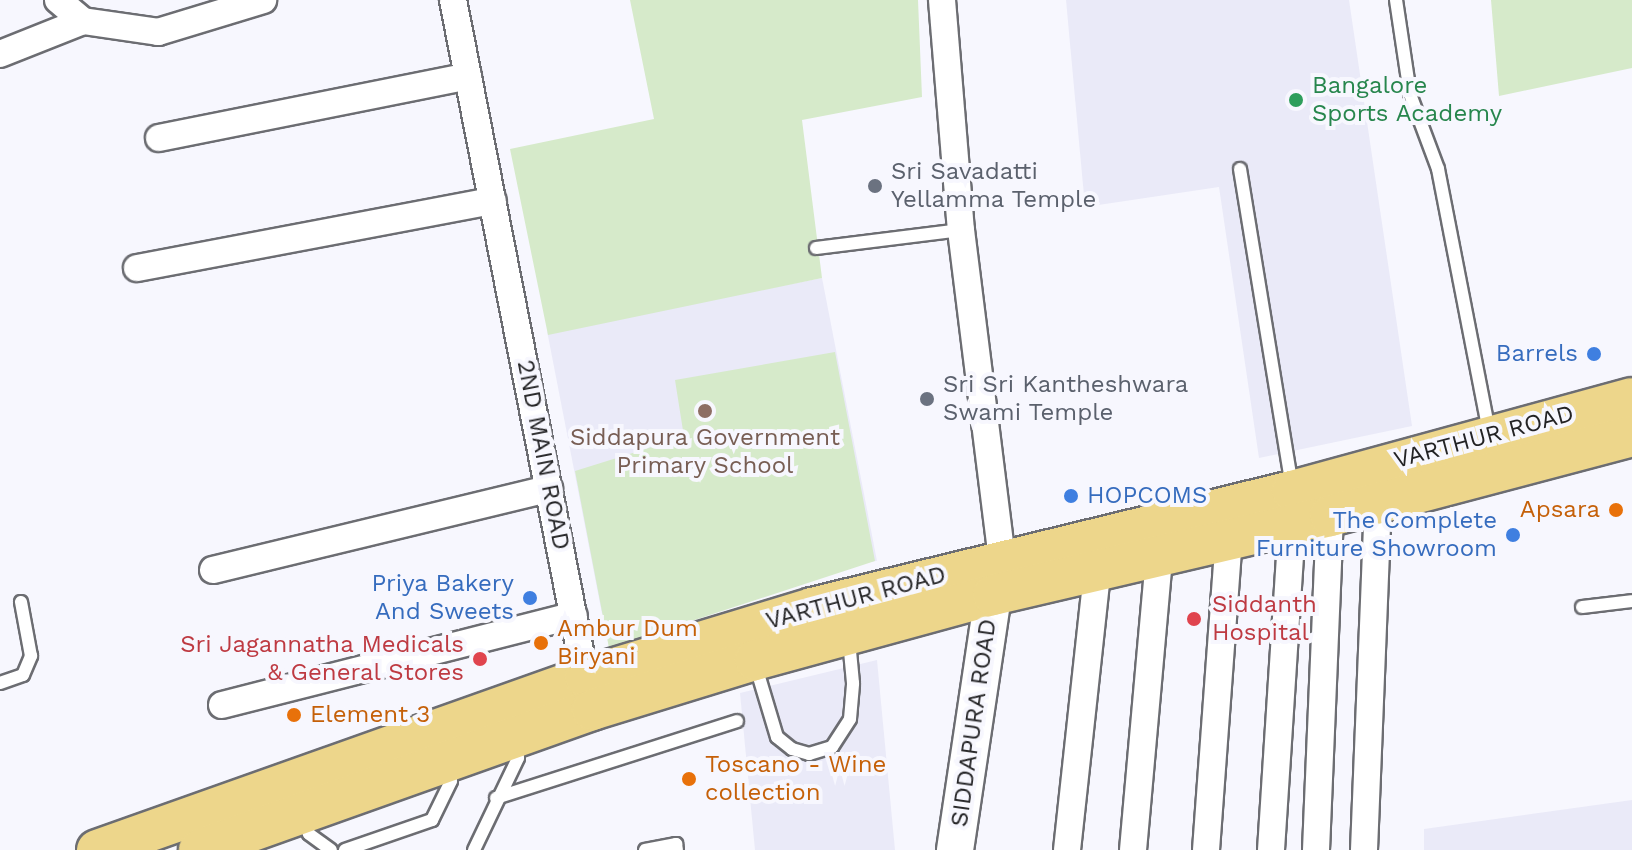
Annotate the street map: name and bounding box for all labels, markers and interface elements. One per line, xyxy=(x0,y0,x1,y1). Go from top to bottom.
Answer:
place label: Bangalore Sports Academy xyxy=(1312,72,1503,128)
marker: Bangalore Sports Academy xyxy=(1287,91,1305,109)
place label: Sri Savadatti Yellamma Temple xyxy=(891,158,1097,214)
marker: Sri Savadatti Yellamma Temple xyxy=(866,177,884,195)
place label: Barrels xyxy=(1496,340,1578,368)
marker: Barrels xyxy=(1585,345,1603,363)
street label: 2ND MAIN ROAD xyxy=(510,358,576,552)
place label: Sri Sri Kantheshwara Swami Temple xyxy=(943,371,1188,427)
marker: Sri Sri Kantheshwara Swami Temple xyxy=(918,390,936,408)
street label: VARTHUR ROAD xyxy=(1391,399,1577,475)
marker: Siddapura Government Primary School xyxy=(696,402,714,420)
place label: Siddapura Government Primary School xyxy=(570,424,840,480)
place label: HOPCOMS xyxy=(1087,482,1208,510)
marker: HOPCOMS xyxy=(1062,487,1080,505)
place label: Apsara xyxy=(1520,496,1600,524)
marker: Apsara xyxy=(1607,501,1625,519)
place label: The Complete Furniture Showroom xyxy=(1256,507,1497,563)
marker: The Complete Furniture Showroom xyxy=(1504,526,1522,544)
street label: VARTHUR ROAD xyxy=(763,560,949,636)
place label: Priya Bakery And Sweets xyxy=(371,570,514,626)
marker: Priya Bakery And Sweets xyxy=(521,589,539,607)
place label: Siddanth Hospital xyxy=(1212,591,1317,647)
marker: Siddanth Hospital xyxy=(1183,608,1205,630)
place label: Ambur Dum Biryani xyxy=(557,615,699,671)
street label: SIDDAPURA ROAD xyxy=(945,617,1003,829)
place label: Sri Jagannatha Medicals & General Stores xyxy=(179,631,464,687)
marker: Ambur Dum Biryani xyxy=(532,634,550,652)
marker: Sri Jagannatha Medicals & General Stores xyxy=(471,650,489,668)
place label: Element 3 xyxy=(310,701,430,729)
marker: Element 3 xyxy=(285,706,303,724)
place label: Toscano - Wine collection xyxy=(705,751,887,807)
marker: Toscano - Wine collection xyxy=(680,770,698,788)

